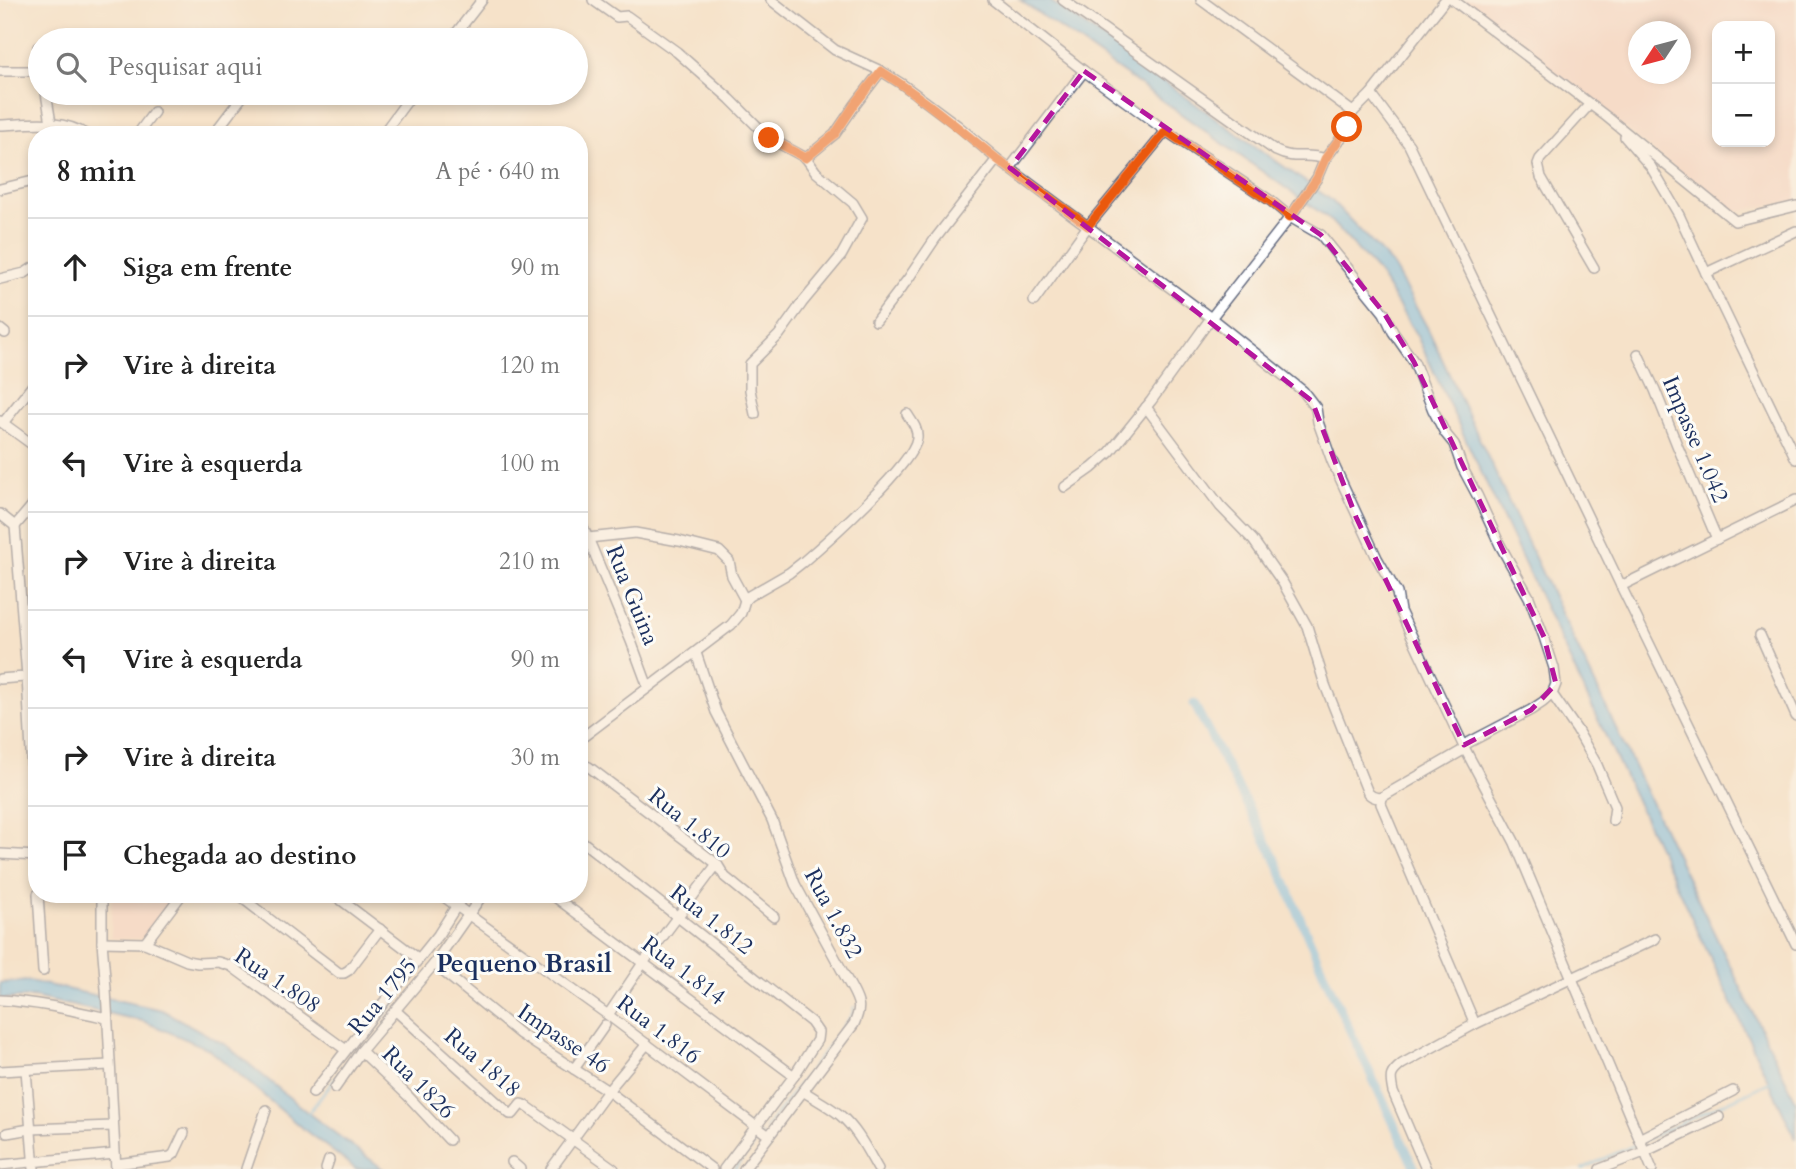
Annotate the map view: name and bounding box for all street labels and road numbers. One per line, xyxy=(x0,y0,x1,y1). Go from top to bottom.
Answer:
street label: Impasse 1.042 xyxy=(1655,371,1736,507)
street label: Rua Guina xyxy=(599,541,667,650)
street label: Rua 1.810 xyxy=(642,781,737,866)
street label: Rua 1.832 xyxy=(797,863,870,964)
street label: Rua 1.812 xyxy=(664,877,760,962)
street label: Rua 1.814 xyxy=(635,929,732,1012)
street label: Rua 1.808 xyxy=(229,940,327,1021)
street label: Rua 1795 xyxy=(341,951,424,1041)
street label: Rua 1.816 xyxy=(610,988,707,1071)
street label: Impasse 46 xyxy=(512,996,616,1081)
street label: Rua 1818 xyxy=(438,1021,527,1104)
street label: Rua 1826 xyxy=(375,1039,462,1126)

